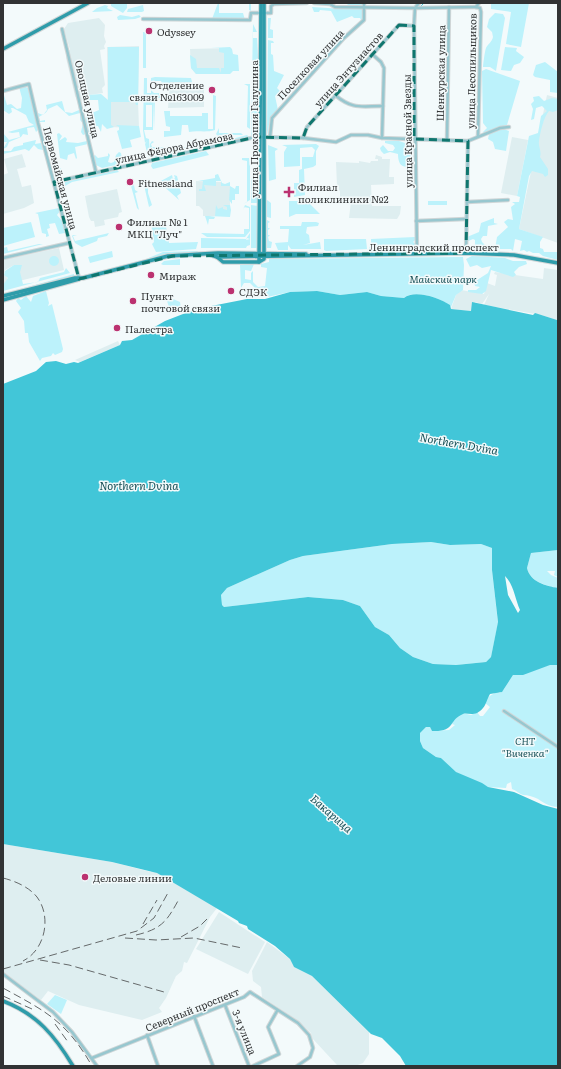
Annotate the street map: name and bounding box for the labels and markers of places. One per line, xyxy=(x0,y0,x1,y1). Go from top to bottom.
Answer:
place label: Odyssey xyxy=(157,24,196,39)
marker: Odyssey xyxy=(144,26,154,36)
place label: Отделение связи №163009 xyxy=(130,77,204,104)
marker: Отделение связи №163009 xyxy=(207,85,217,95)
place label: Fitnessland xyxy=(138,175,193,190)
marker: Fitnessland xyxy=(125,177,135,187)
place label: Филиал поликлиники №2 xyxy=(298,179,389,206)
marker: Филиал поликлиники №2 xyxy=(283,186,295,198)
place label: Филиал № 1 МКЦ "Луч" xyxy=(127,214,187,241)
marker: Филиал № 1 МКЦ "Луч" xyxy=(114,222,124,232)
place label: Мираж xyxy=(159,268,196,283)
marker: Мираж xyxy=(146,270,156,280)
place label: СДЭК xyxy=(239,284,268,299)
marker: СДЭК xyxy=(226,286,236,296)
place label: Пункт почтовой связи xyxy=(141,288,220,315)
marker: Пункт почтовой связи xyxy=(128,296,138,306)
place label: Палестра xyxy=(125,321,173,336)
marker: Палестра xyxy=(112,323,122,333)
place label: Деловые линии xyxy=(93,870,172,885)
marker: Деловые линии xyxy=(80,872,90,882)

